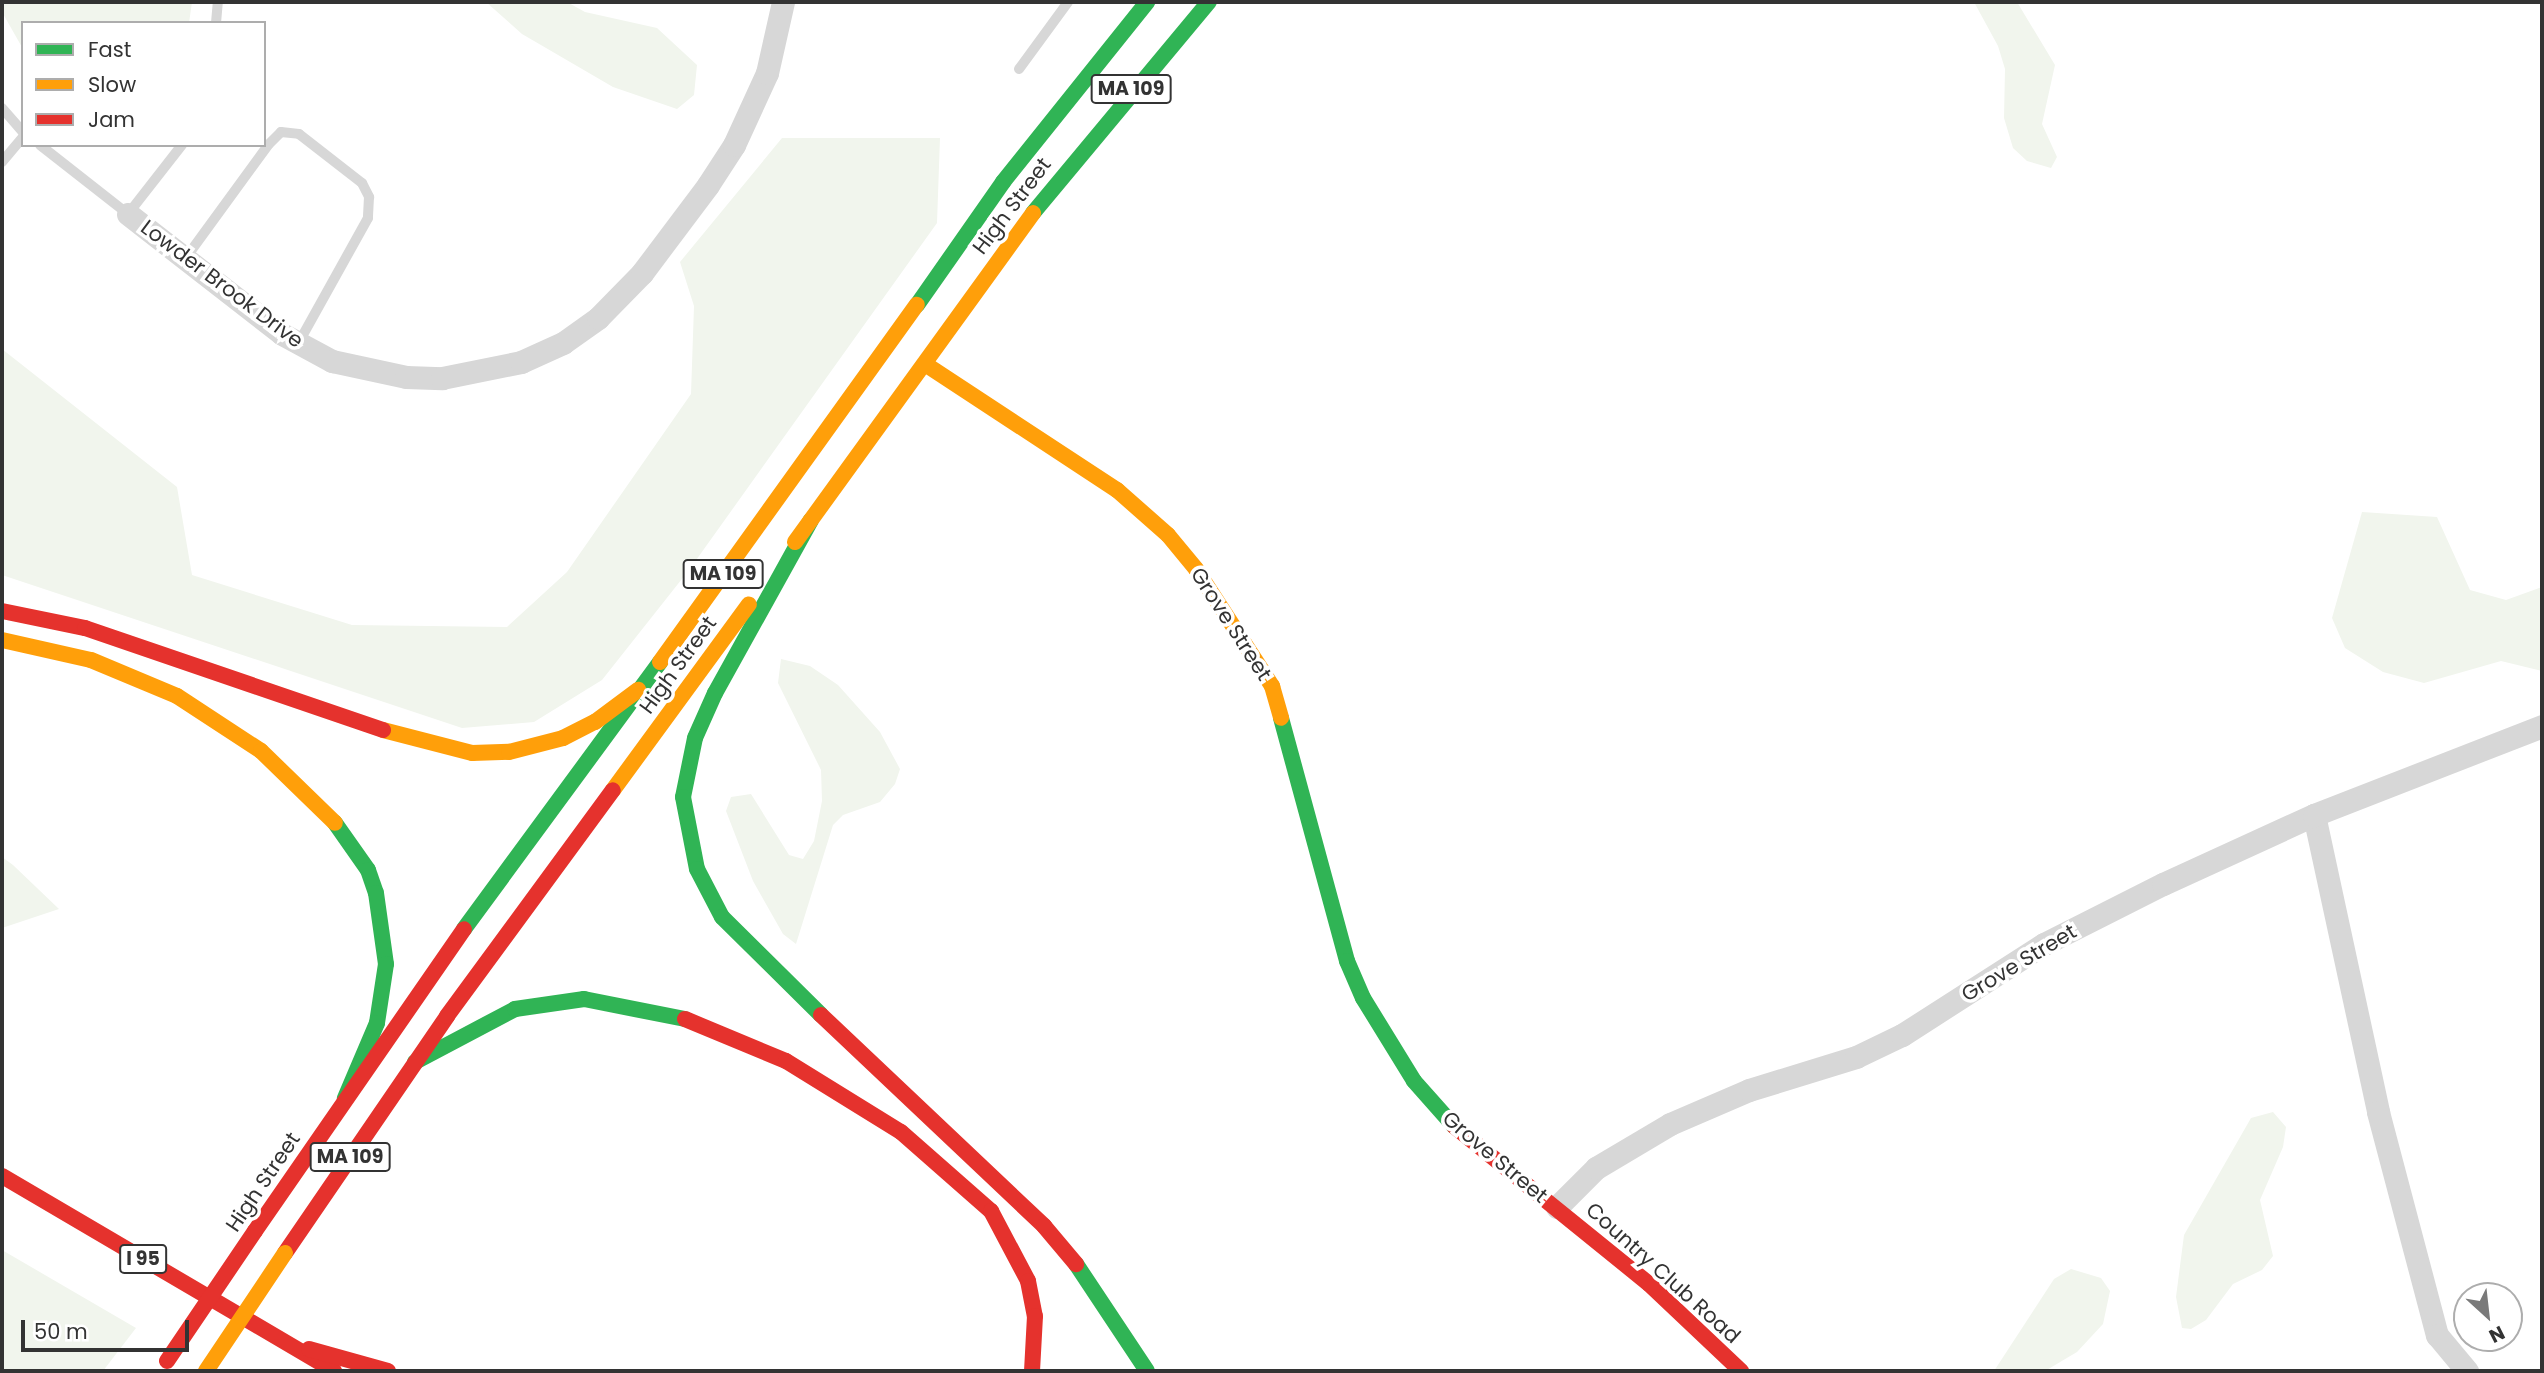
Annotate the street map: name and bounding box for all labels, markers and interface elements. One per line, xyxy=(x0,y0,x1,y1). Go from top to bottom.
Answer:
legend xyxy=(21,21,266,147)
text: Fast xyxy=(88,35,131,64)
text: Slow xyxy=(88,70,136,99)
road number: MA 109 xyxy=(1089,74,1173,104)
text: Jam xyxy=(88,105,135,134)
street label: High Street xyxy=(968,153,1056,259)
street label: Lowder Brook Drive xyxy=(136,215,308,353)
road number: MA 109 xyxy=(681,558,765,590)
street label: Grove Street xyxy=(1185,563,1277,685)
street label: High Street xyxy=(634,611,722,719)
street label: Grove Street xyxy=(1957,919,2081,1007)
street label: Grove Street xyxy=(1437,1106,1553,1208)
street label: High Street xyxy=(221,1128,305,1236)
road number: MA 109 xyxy=(308,1142,392,1172)
street label: Country Club Road xyxy=(1581,1197,1745,1349)
road number: I 95 xyxy=(118,1244,168,1274)
north arrow xyxy=(2453,1282,2523,1352)
scale bar xyxy=(24,1306,192,1350)
text: 50 m xyxy=(34,1317,88,1346)
text: N xyxy=(2484,1319,2509,1350)

